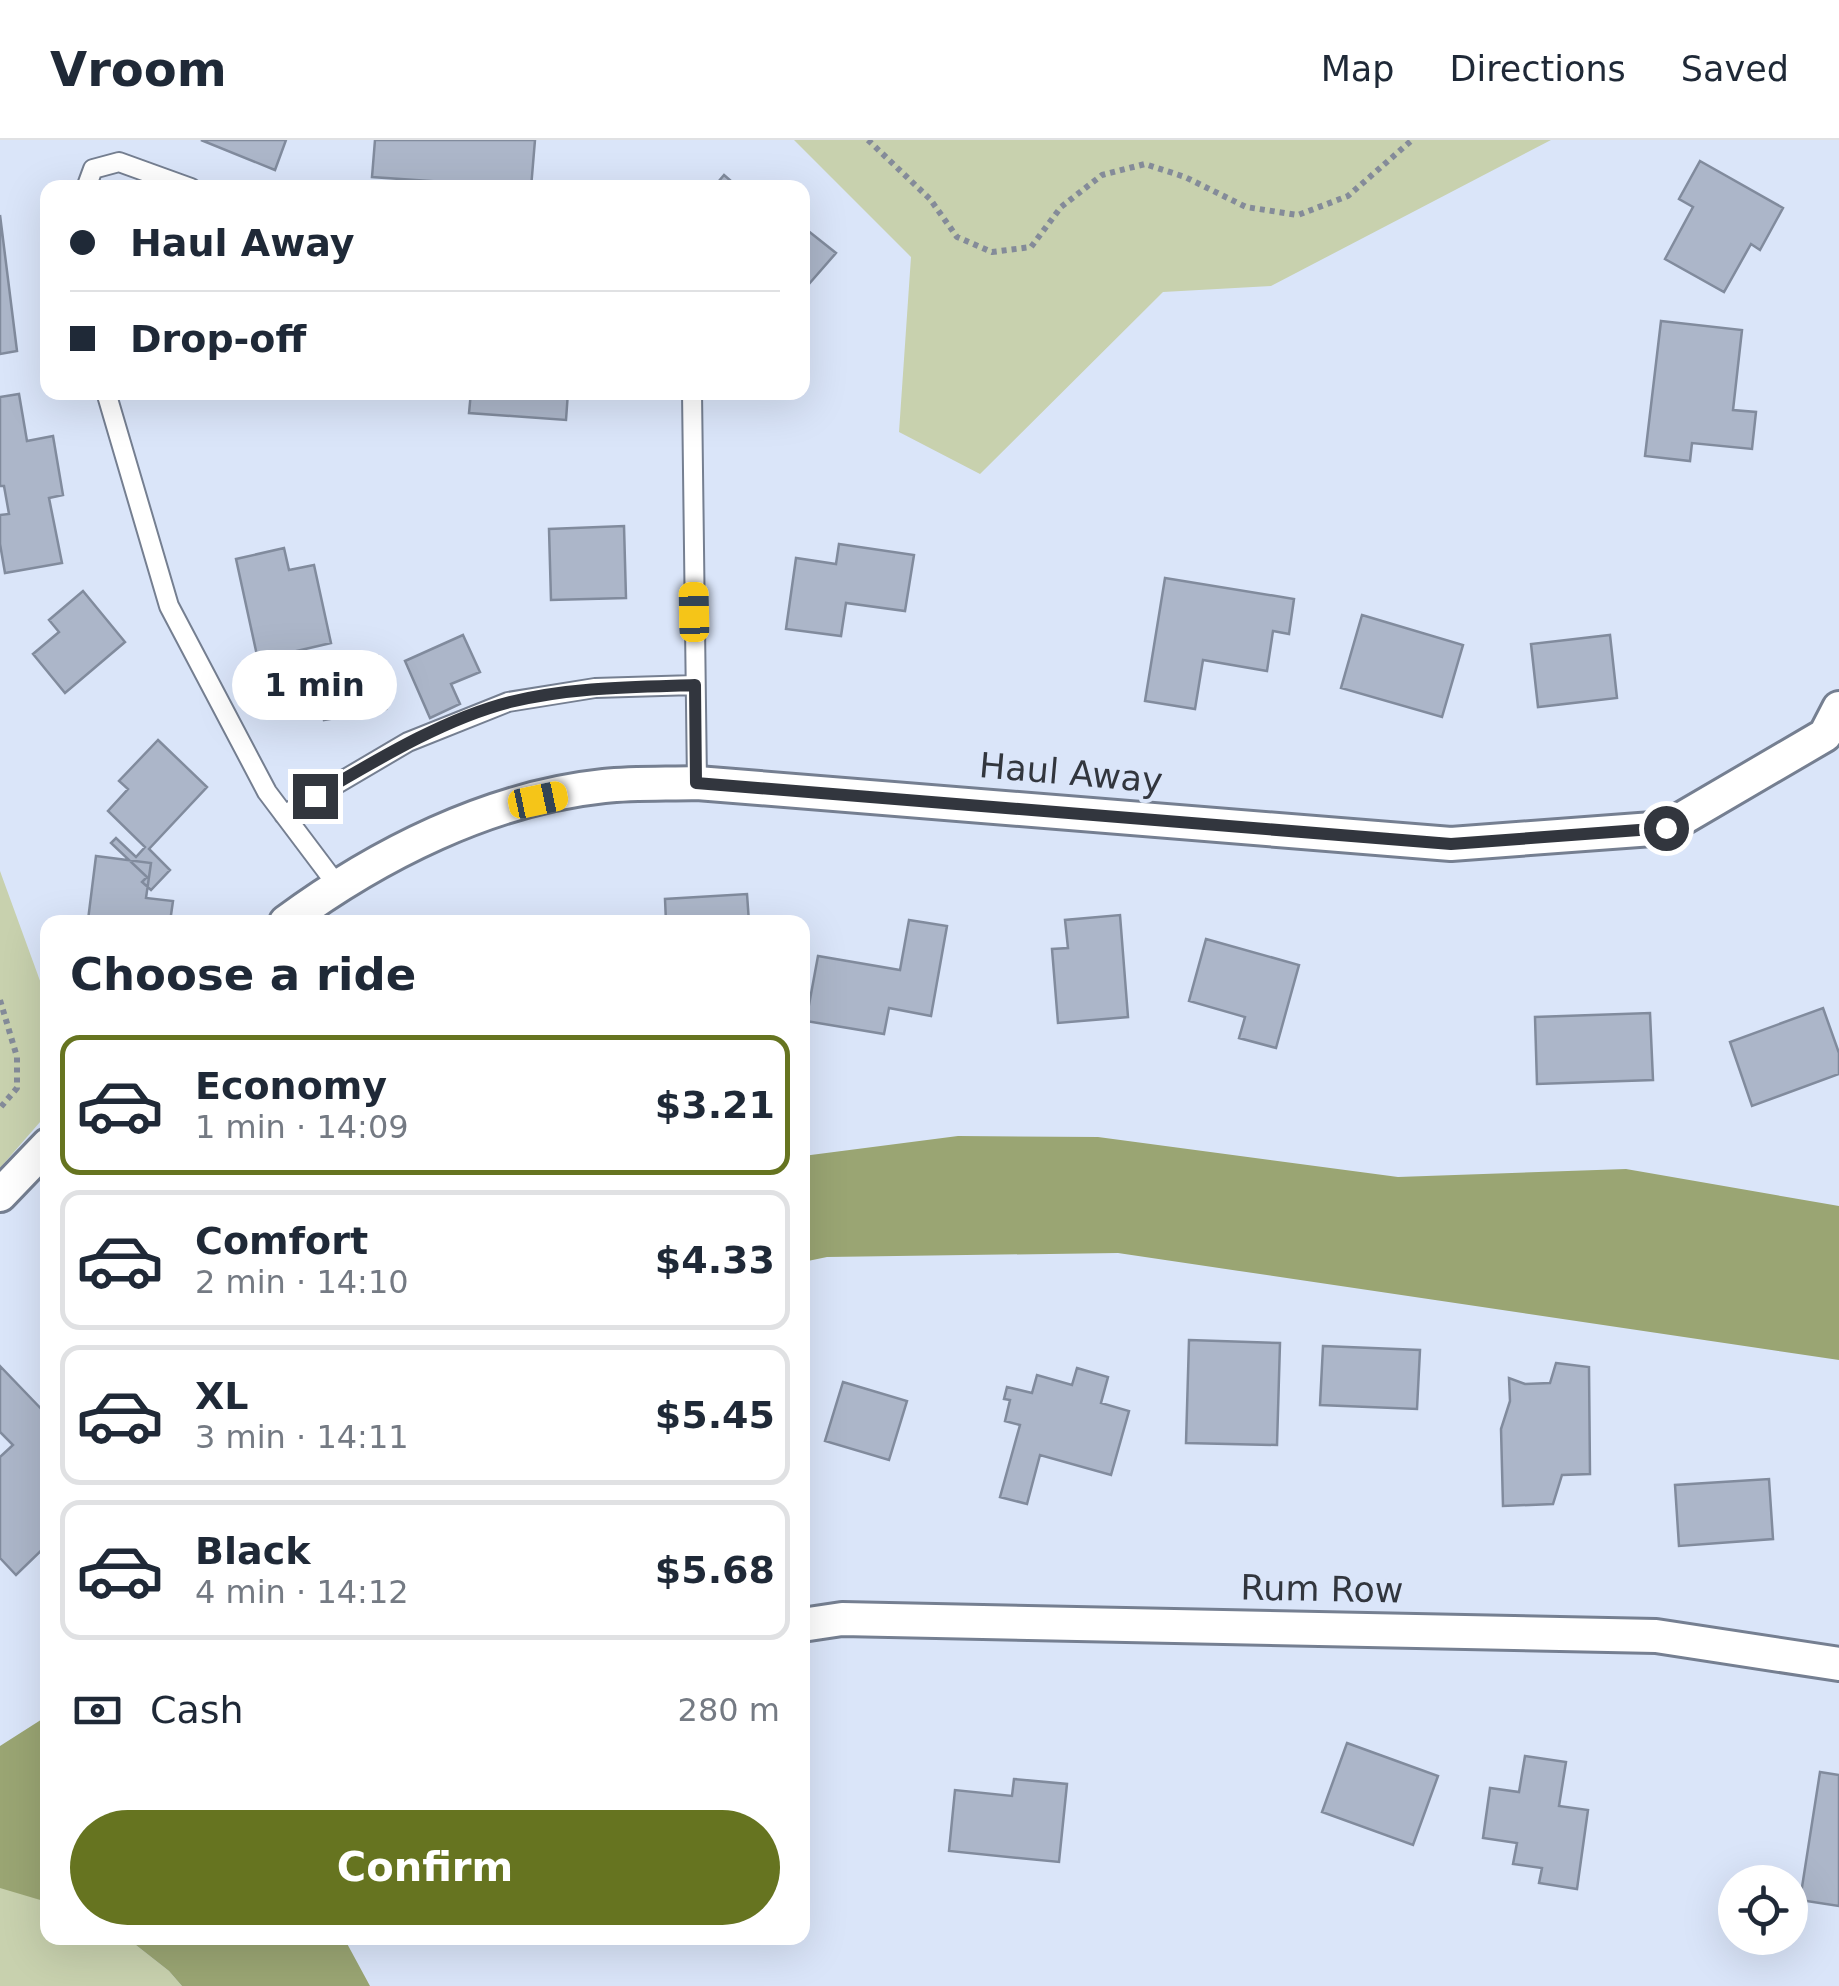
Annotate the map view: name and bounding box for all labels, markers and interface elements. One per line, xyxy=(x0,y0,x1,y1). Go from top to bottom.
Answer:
text: Vroom xyxy=(50,41,227,97)
text: Map xyxy=(1321,49,1395,89)
text: Directions xyxy=(1450,49,1626,89)
text: Saved xyxy=(1681,49,1789,89)
text: Haul Away xyxy=(130,221,355,265)
text: Drop-off xyxy=(130,317,306,361)
car xyxy=(678,582,710,642)
callout: 1 min xyxy=(232,651,398,721)
text: 1 min xyxy=(264,666,365,704)
street label: Haul Away xyxy=(978,745,1164,801)
route end xyxy=(293,774,338,819)
car xyxy=(506,779,570,821)
route start xyxy=(1644,806,1689,851)
text: Choose a ride xyxy=(70,948,416,1001)
icon: car xyxy=(75,1060,165,1150)
text: Economy xyxy=(195,1064,387,1108)
text: $3.21 xyxy=(655,1083,775,1127)
text: 1 min · 14:09 xyxy=(195,1108,409,1146)
icon: car xyxy=(75,1215,165,1305)
text: Comfort xyxy=(195,1219,368,1263)
text: $4.33 xyxy=(655,1238,775,1282)
text: 2 min · 14:10 xyxy=(195,1263,409,1301)
icon: car xyxy=(75,1370,165,1460)
text: XL xyxy=(195,1374,249,1418)
text: $5.45 xyxy=(655,1393,775,1437)
text: 3 min · 14:11 xyxy=(195,1418,409,1456)
icon: car xyxy=(75,1525,165,1615)
text: Black xyxy=(195,1529,310,1573)
text: $5.68 xyxy=(655,1548,775,1592)
street label: Rum Row xyxy=(1240,1568,1404,1610)
text: 4 min · 14:12 xyxy=(195,1573,409,1611)
icon: cash xyxy=(70,1683,125,1738)
text: Cash xyxy=(150,1688,244,1732)
text: 280 m xyxy=(678,1691,780,1729)
button: Confirm xyxy=(70,1810,780,1925)
map controls xyxy=(1718,1865,1808,1955)
button: locate xyxy=(1718,1865,1808,1955)

